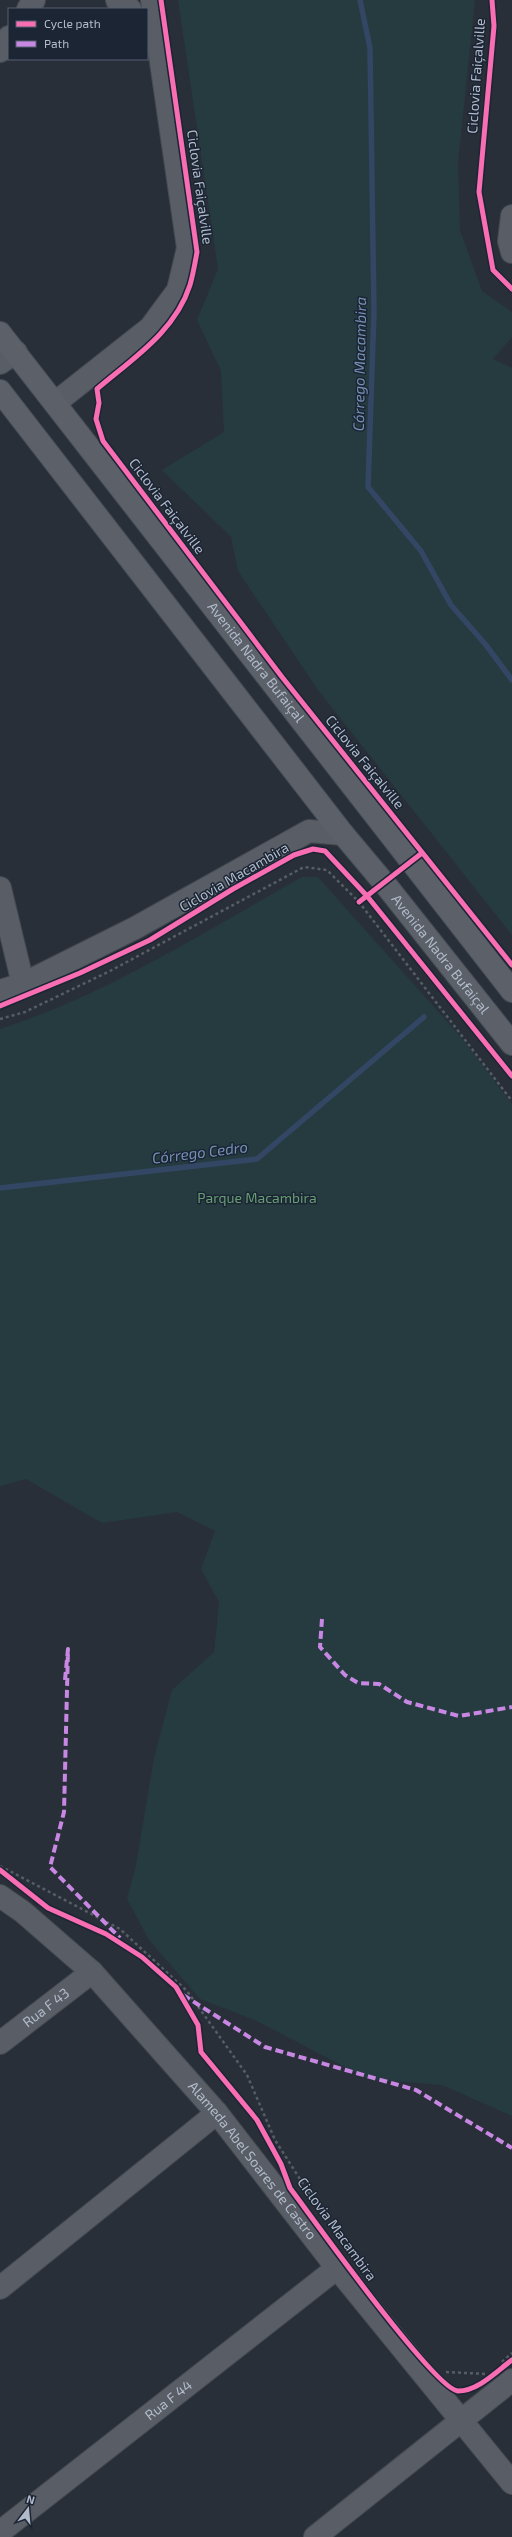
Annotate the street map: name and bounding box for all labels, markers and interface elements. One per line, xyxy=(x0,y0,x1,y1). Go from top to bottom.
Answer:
legend xyxy=(8,8,148,60)
text: Cycle path xyxy=(44,16,101,30)
street label: Ciclovia Faiçalville xyxy=(463,18,489,134)
text: Path xyxy=(44,36,69,50)
street label: Ciclovia Faiçalville xyxy=(183,129,217,245)
water label: Córrego Macambira xyxy=(349,297,369,431)
street label: Ciclovia Faiçalville xyxy=(125,454,209,558)
street label: Avenida Nadra Bufaiçal xyxy=(204,598,309,726)
street label: Ciclovia Faiçalville xyxy=(322,711,408,813)
street label: Ciclovia Macambira xyxy=(176,838,291,915)
street label: Avenida Nadra Bufaiçal xyxy=(388,891,494,1018)
water label: Córrego Cedro xyxy=(151,1137,249,1167)
park label: Parque Macambira xyxy=(197,1189,317,1206)
street label: Rua F 43 xyxy=(19,1984,72,2030)
street label: Alameda Abel Soares de Castro xyxy=(185,2078,321,2243)
street label: Ciclovia Macambira xyxy=(294,2174,381,2284)
street label: Rua F 44 xyxy=(141,2376,195,2423)
north arrow xyxy=(8,2489,48,2529)
text: N xyxy=(25,2492,37,2506)

